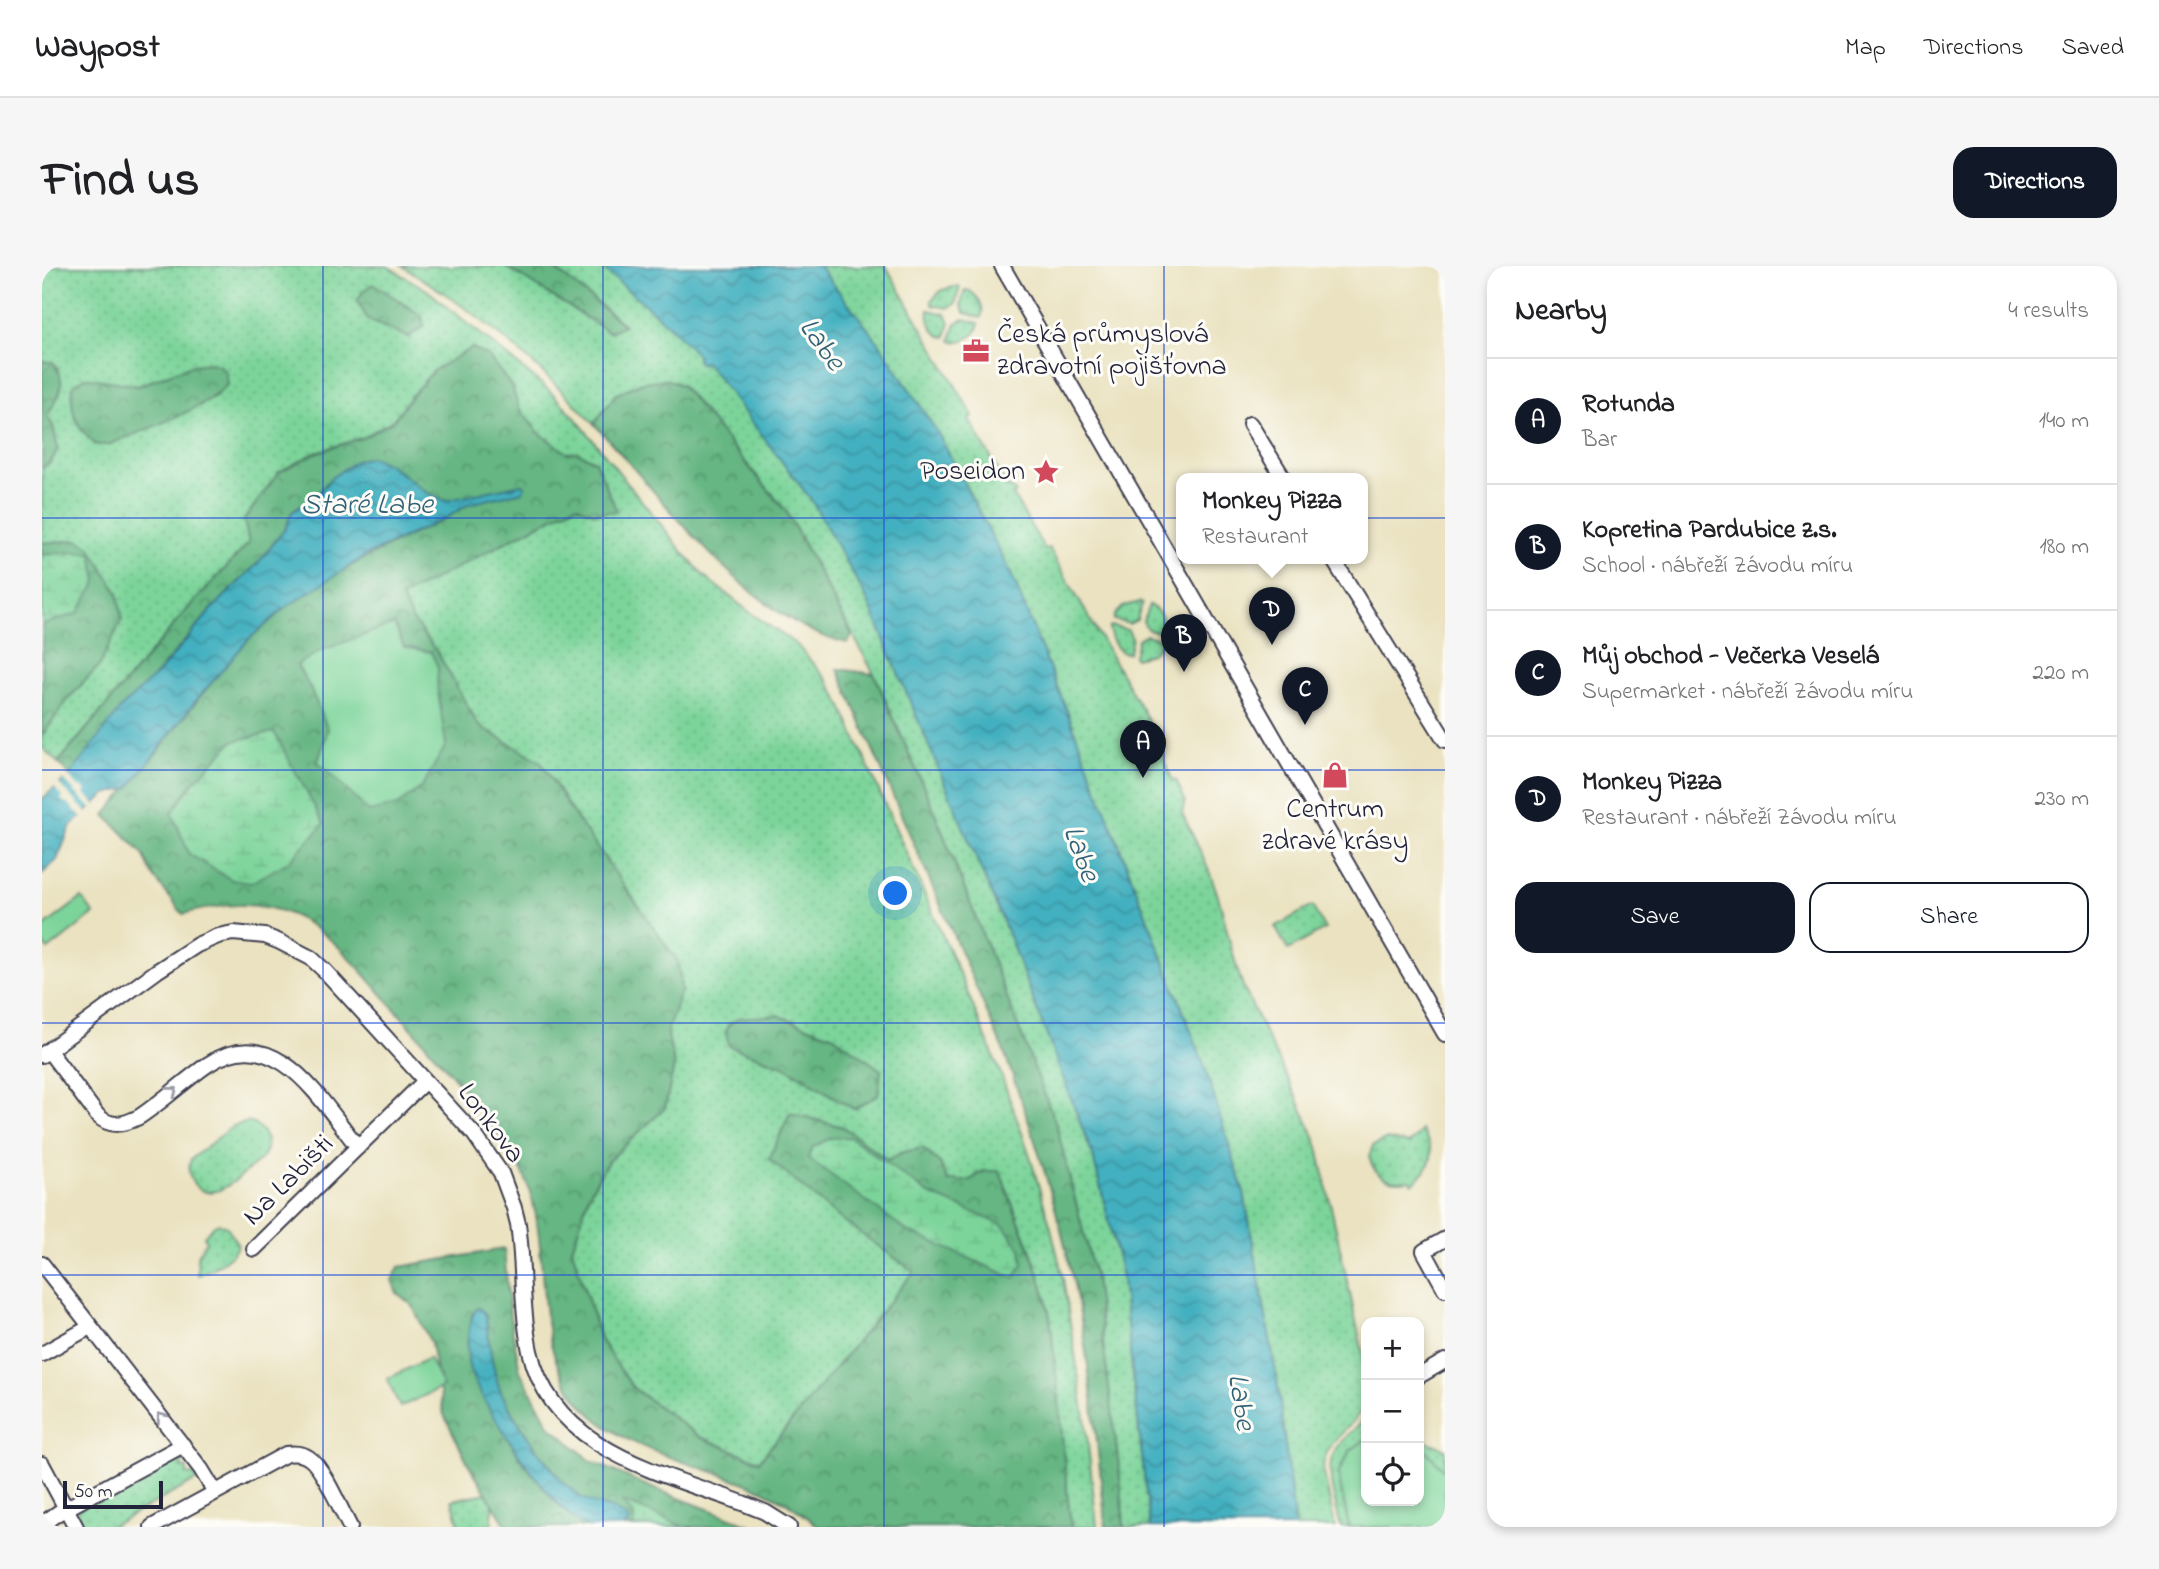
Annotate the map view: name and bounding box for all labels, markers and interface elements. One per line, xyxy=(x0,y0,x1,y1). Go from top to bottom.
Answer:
text: Waypost xyxy=(35,24,160,72)
text: Map xyxy=(1845,31,1886,66)
text: Directions xyxy=(1924,31,2023,66)
text: Saved xyxy=(2061,31,2124,66)
text: Find us xyxy=(42,146,199,218)
button: Directions xyxy=(1953,147,2117,218)
text: Nearby xyxy=(1515,290,1607,334)
text: 4 results xyxy=(2008,295,2089,328)
water label: Labe xyxy=(787,309,856,382)
place label: Česká průmyslová zdravotní pojišťovna xyxy=(997,315,1227,388)
office icon: Česká průmyslová zdravotní pojišťovna xyxy=(961,336,991,366)
text: Rotunda xyxy=(1582,386,1675,424)
text: A xyxy=(1531,405,1545,438)
text: 140 m xyxy=(2039,405,2089,438)
text: Bar xyxy=(1582,424,1617,457)
place label: Poseidon xyxy=(920,452,1025,493)
place icon: Poseidon xyxy=(1031,457,1061,487)
popup xyxy=(1176,473,1368,564)
text: Monkey Pizza xyxy=(1202,483,1342,521)
water label: Staré Labe xyxy=(301,484,435,528)
text: Kopretina Pardubice z.s. xyxy=(1582,512,1837,550)
text: Restaurant xyxy=(1202,521,1309,554)
text: B xyxy=(1530,531,1546,564)
text: 180 m xyxy=(2040,531,2089,564)
text: School · nábřeží Závodu míru xyxy=(1582,550,1853,583)
pin: D xyxy=(1249,587,1295,645)
pin: B xyxy=(1161,614,1207,672)
text: Můj obchod - Večerka Veselá xyxy=(1582,638,1879,676)
text: C xyxy=(1532,657,1544,690)
text: 220 m xyxy=(2033,657,2089,690)
pin: C xyxy=(1282,667,1328,725)
text: Supermarket · nábřeží Závodu míru xyxy=(1582,676,1913,709)
pin: A xyxy=(1120,720,1166,778)
shop icon: Centrum zdravé krásy xyxy=(1320,760,1350,790)
text: Monkey Pizza xyxy=(1582,764,1722,802)
text: D xyxy=(1530,783,1546,816)
text: 230 m xyxy=(2035,783,2089,816)
place label: Centrum zdravé krásy xyxy=(1262,790,1408,863)
text: Restaurant · nábřeží Závodu míru xyxy=(1582,802,1897,835)
water label: Labe xyxy=(1050,820,1111,890)
your location xyxy=(878,876,912,910)
button: Save xyxy=(1515,882,1795,953)
button: Share xyxy=(1809,882,2089,953)
street label: Lonkova xyxy=(446,1075,534,1173)
one-way arrow xyxy=(166,1087,178,1100)
street label: Na Labišti xyxy=(234,1126,344,1236)
map controls xyxy=(1361,1317,1424,1506)
button: + xyxy=(1361,1317,1424,1380)
water label: Labe xyxy=(1214,1371,1266,1435)
button: − xyxy=(1361,1380,1424,1443)
one-way arrow xyxy=(156,1413,169,1425)
button: locate xyxy=(1361,1443,1424,1506)
scale bar xyxy=(63,1478,163,1510)
text: 50 m xyxy=(74,1479,113,1506)

